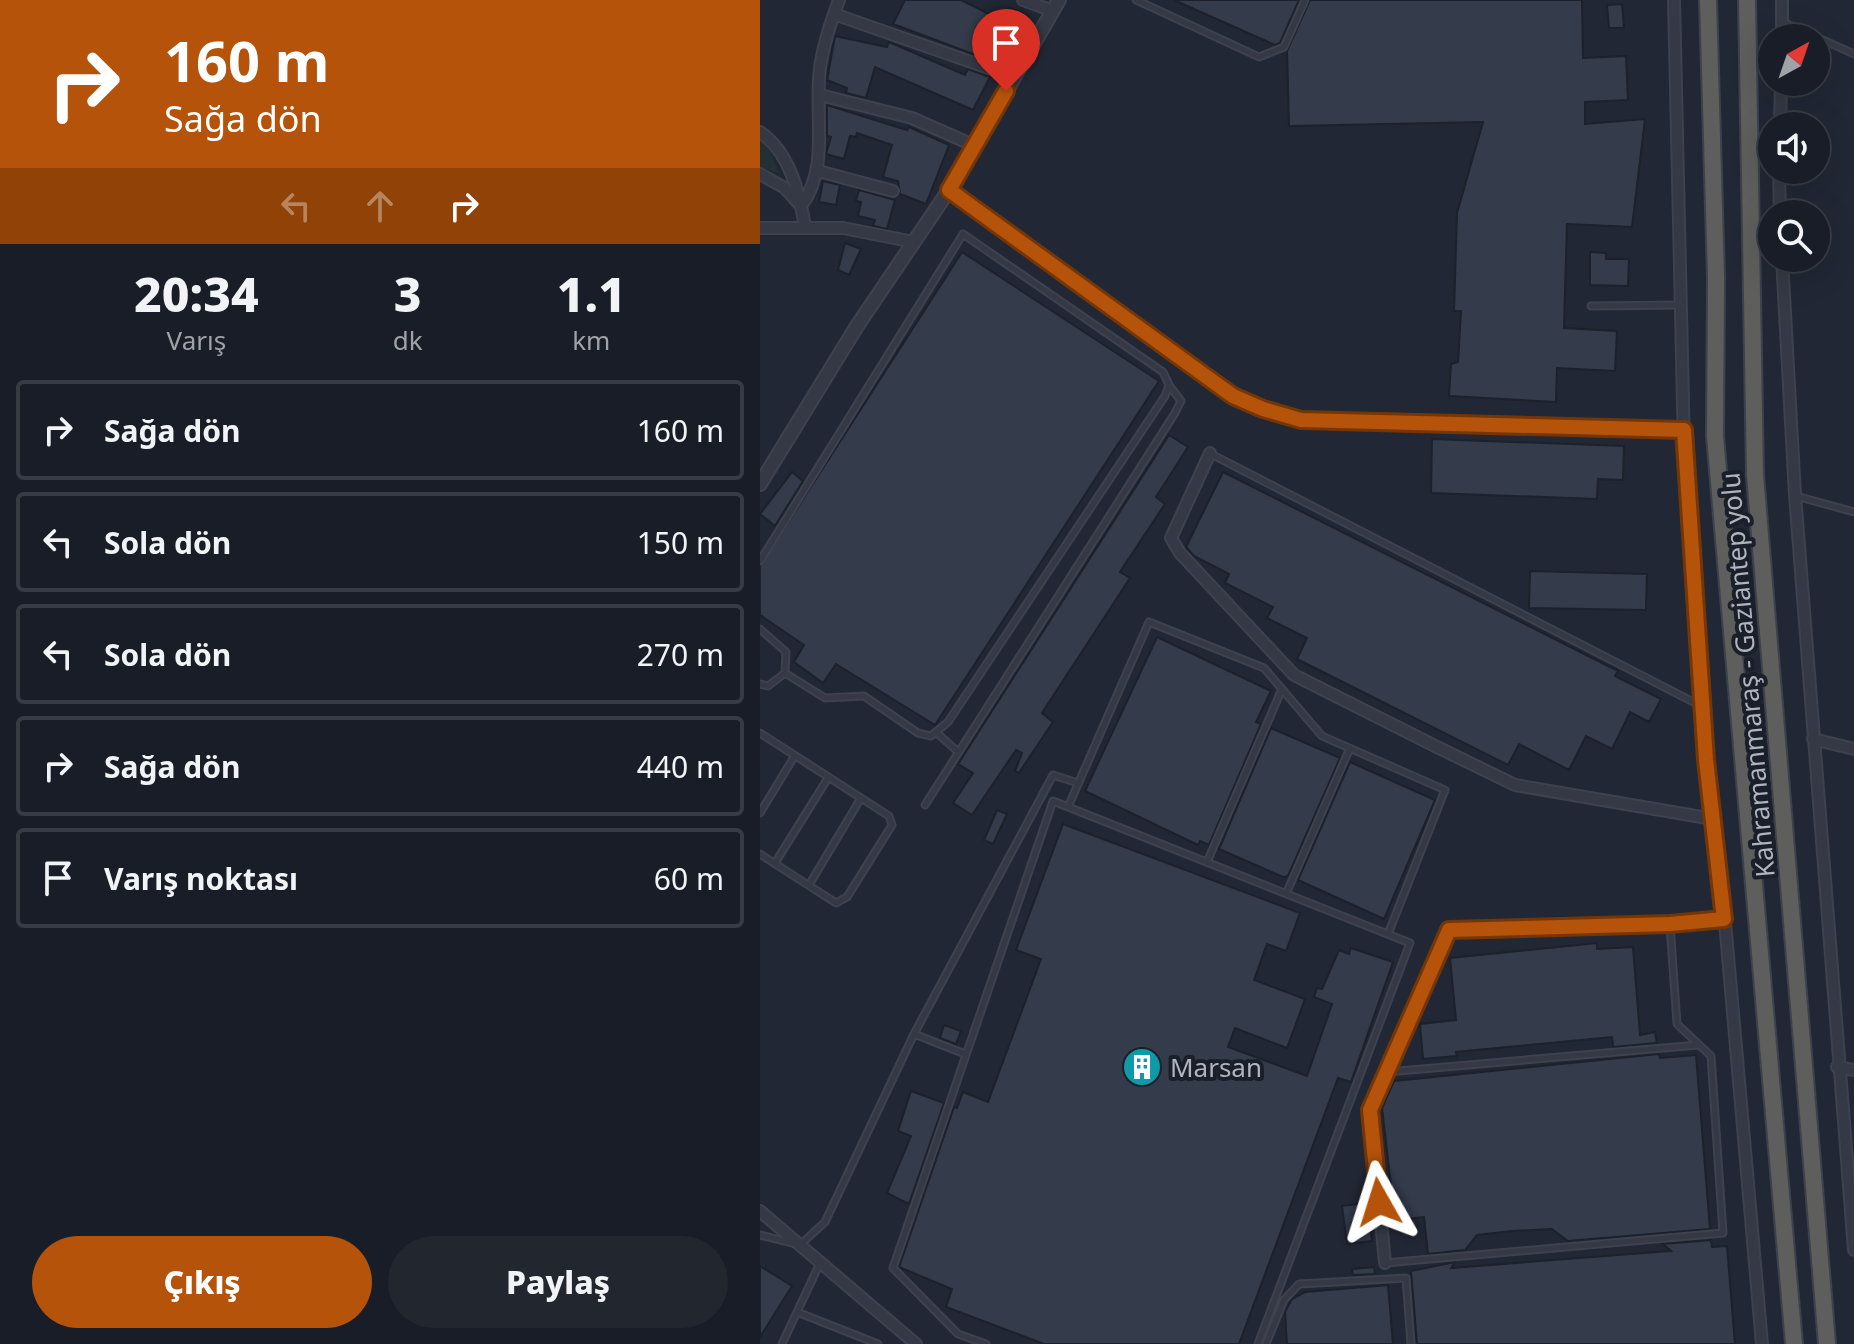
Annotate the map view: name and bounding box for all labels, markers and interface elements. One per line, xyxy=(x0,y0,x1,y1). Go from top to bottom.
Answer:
pin xyxy=(972,9,1040,91)
icon: arrive xyxy=(984,21,1028,65)
text: 160 m xyxy=(164,22,329,98)
north arrow xyxy=(1758,24,1830,96)
map controls xyxy=(1758,24,1830,272)
icon: right xyxy=(32,32,136,136)
text: Sağa dön xyxy=(164,94,322,143)
button: sound xyxy=(1758,112,1830,184)
icon: left xyxy=(274,184,318,228)
icon: ahead xyxy=(358,184,402,228)
icon: right xyxy=(442,184,486,228)
button: search xyxy=(1758,200,1830,272)
text: 20:34 xyxy=(134,261,259,326)
text: 3 xyxy=(394,261,422,326)
text: 1.1 xyxy=(557,261,626,326)
text: Varış xyxy=(167,322,226,358)
text: dk xyxy=(393,322,423,358)
text: km xyxy=(572,322,610,358)
icon: right xyxy=(36,408,80,452)
text: Sağa dön xyxy=(104,410,240,451)
text: 160 m xyxy=(637,410,724,451)
street label: Kahramanmaraş - Gaziantep yolu xyxy=(1711,471,1783,879)
icon: left xyxy=(36,520,80,564)
text: Sola dön xyxy=(104,522,231,563)
text: 150 m xyxy=(637,522,724,563)
icon: left xyxy=(36,632,80,676)
text: Sola dön xyxy=(104,634,231,675)
text: 270 m xyxy=(637,634,724,675)
icon: right xyxy=(36,744,80,788)
text: Sağa dön xyxy=(104,746,240,787)
text: 440 m xyxy=(637,746,724,787)
icon: arrive xyxy=(36,856,80,900)
text: Varış noktası xyxy=(104,858,298,899)
text: 60 m xyxy=(654,858,724,899)
building icon: Marsan xyxy=(1121,1046,1163,1088)
place label: Marsan xyxy=(1170,1049,1262,1085)
position arrow xyxy=(1337,1160,1421,1244)
button: Çıkış xyxy=(32,1236,372,1328)
button: Paylaş xyxy=(388,1236,728,1328)

